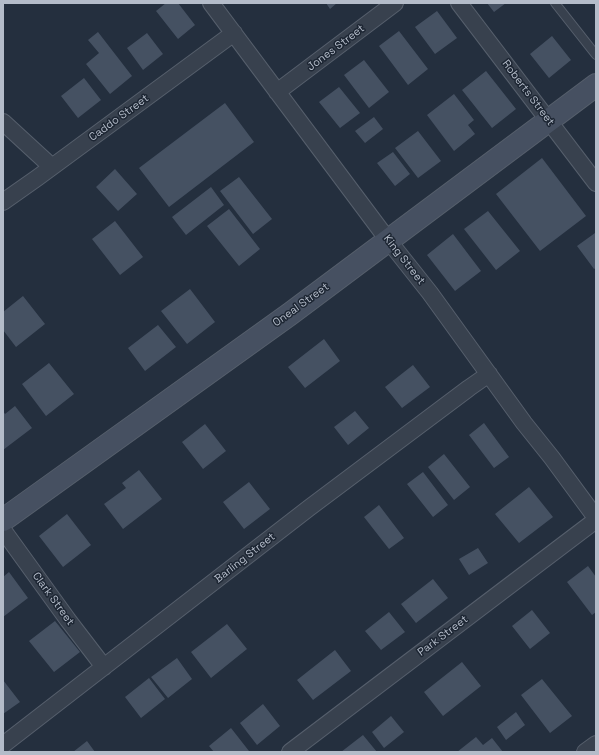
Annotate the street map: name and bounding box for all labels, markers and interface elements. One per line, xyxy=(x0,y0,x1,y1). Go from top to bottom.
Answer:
street label: Jones Street xyxy=(305,22,367,74)
street label: Roberts Street xyxy=(499,58,557,128)
street label: Caddo Street xyxy=(87,92,151,144)
street label: King Street xyxy=(380,232,428,288)
street label: Oneal Street xyxy=(270,280,332,330)
street label: Barling Street xyxy=(212,530,278,586)
street label: Clark Street xyxy=(29,570,77,628)
street label: Park Street xyxy=(415,613,471,659)

